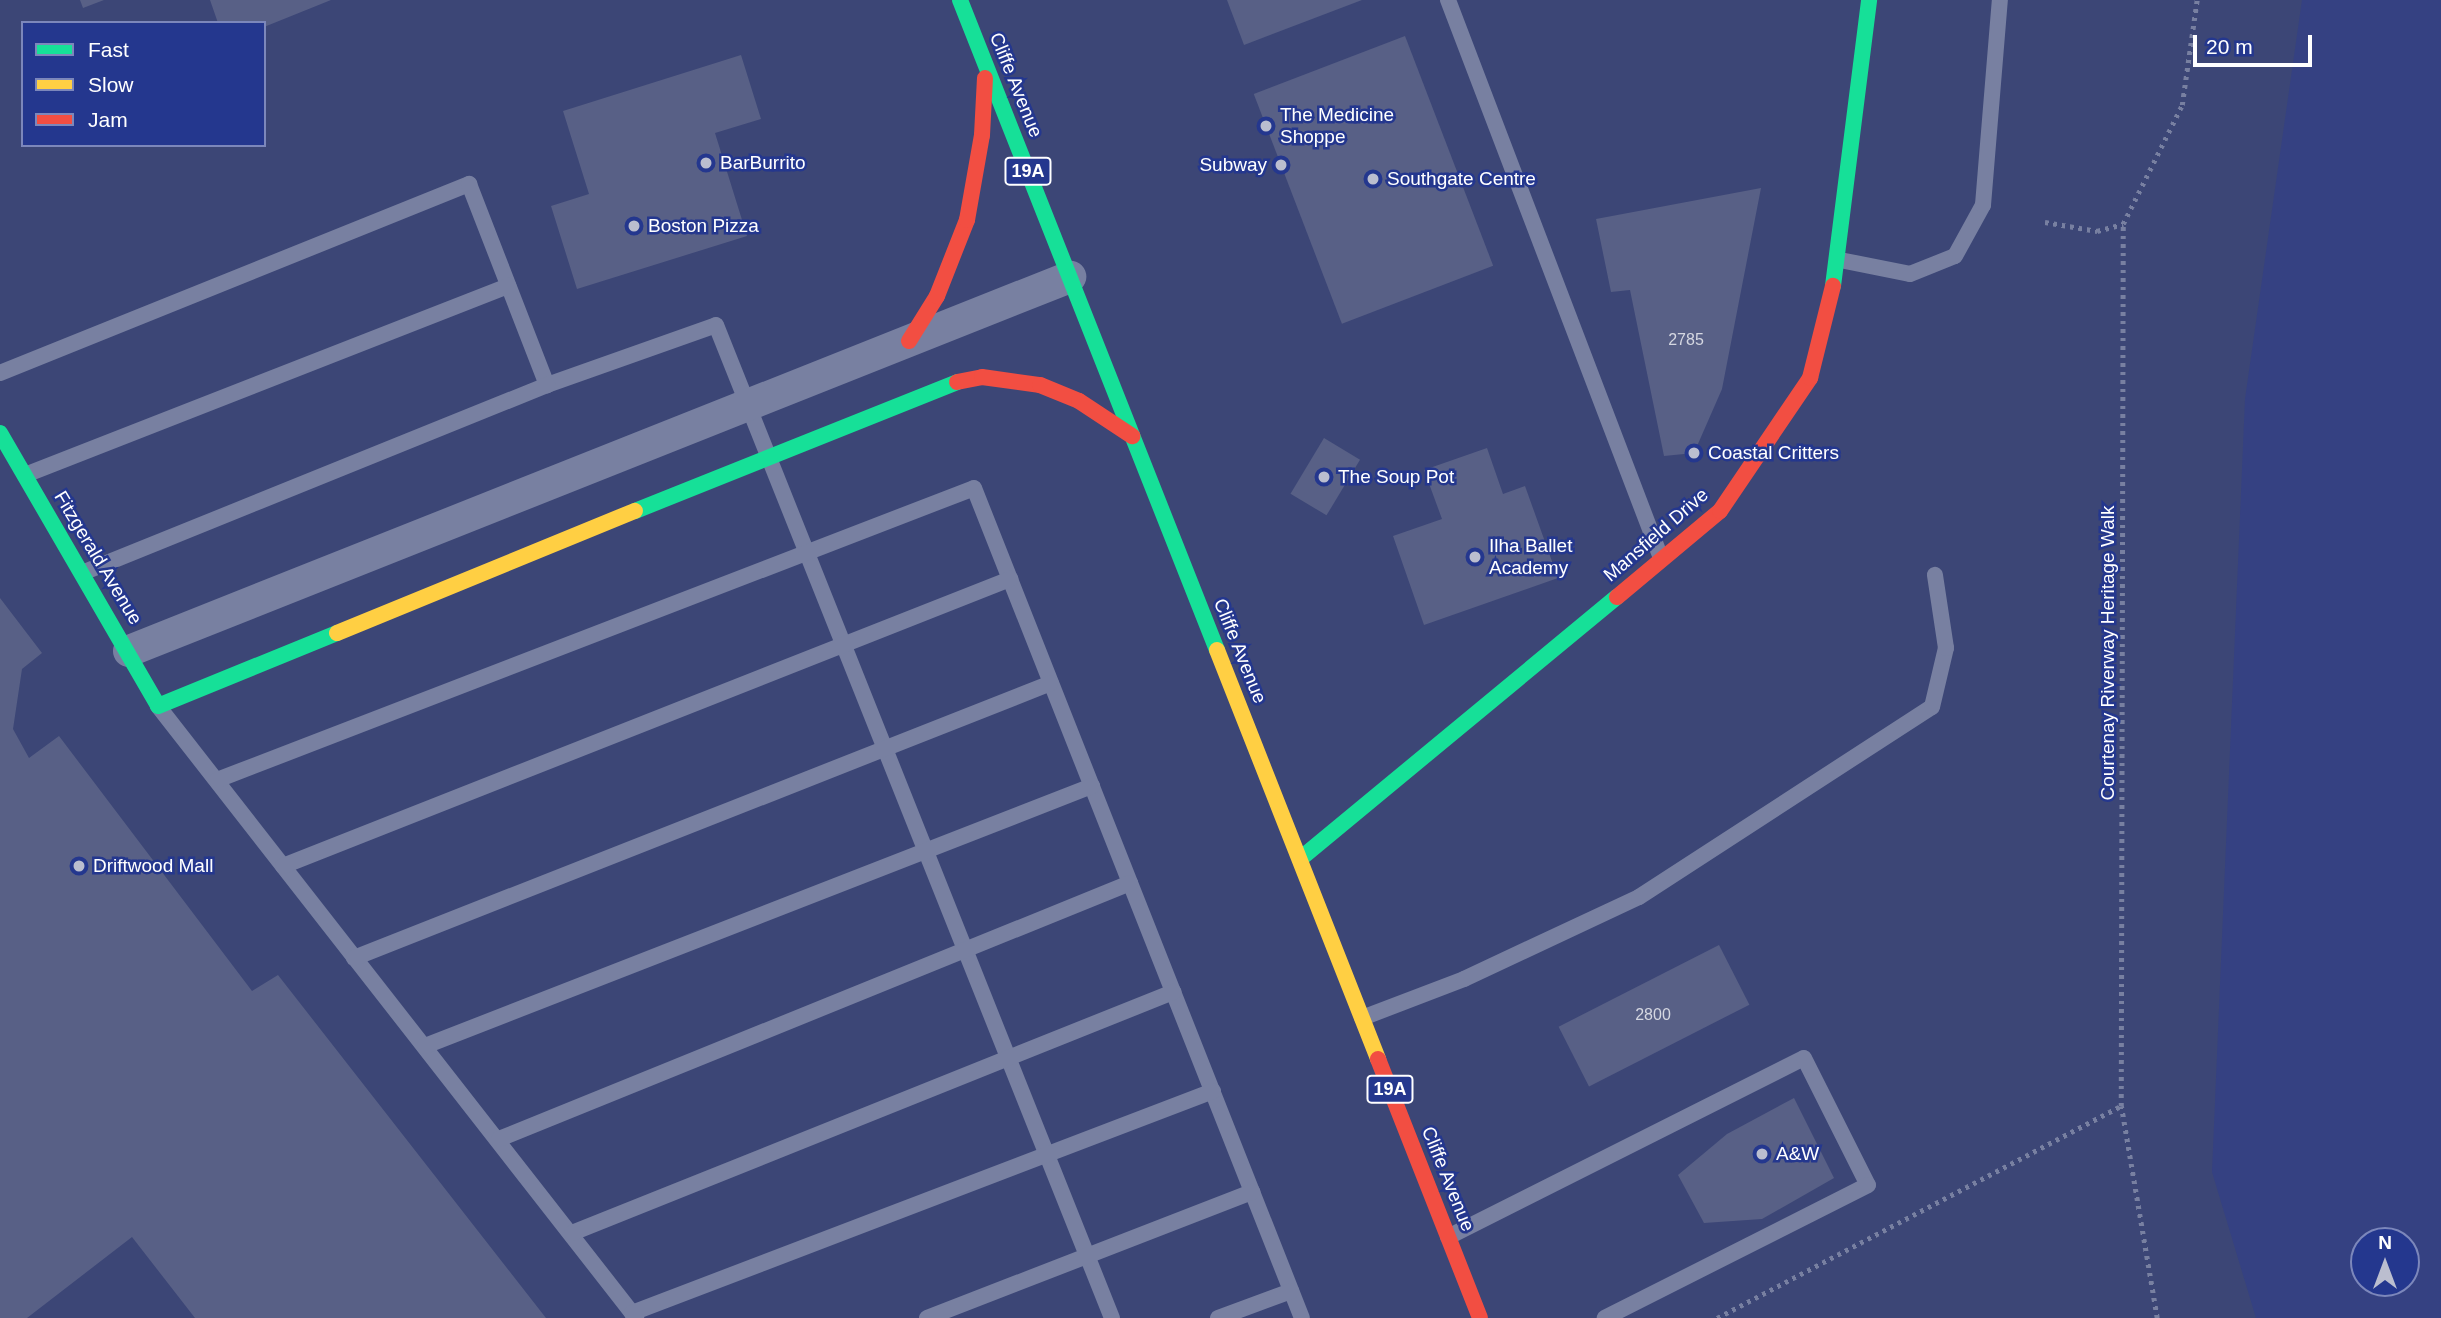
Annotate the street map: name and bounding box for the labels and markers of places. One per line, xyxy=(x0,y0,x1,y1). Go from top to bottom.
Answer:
place label: The Medicine Shoppe xyxy=(1280,104,1394,148)
marker: The Medicine Shoppe xyxy=(1258,118,1274,134)
place label: BarBurrito xyxy=(720,152,806,174)
place label: Subway xyxy=(1199,154,1267,176)
marker: BarBurrito xyxy=(698,155,714,171)
marker: Subway xyxy=(1273,157,1289,173)
place label: Southgate Centre xyxy=(1387,168,1536,190)
marker: Southgate Centre xyxy=(1365,171,1381,187)
place label: Boston Pizza xyxy=(648,215,759,237)
marker: Boston Pizza xyxy=(626,218,642,234)
place label: Coastal Critters xyxy=(1708,442,1839,464)
marker: Coastal Critters xyxy=(1686,445,1702,461)
place label: The Soup Pot xyxy=(1338,466,1454,488)
marker: The Soup Pot xyxy=(1316,469,1332,485)
place label: Ilha Ballet Academy xyxy=(1489,535,1572,579)
marker: Ilha Ballet Academy xyxy=(1467,549,1483,565)
place label: Driftwood Mall xyxy=(93,855,213,877)
marker: Driftwood Mall xyxy=(71,858,87,874)
place label: A&W xyxy=(1776,1143,1819,1165)
marker: A&W xyxy=(1754,1146,1770,1162)

